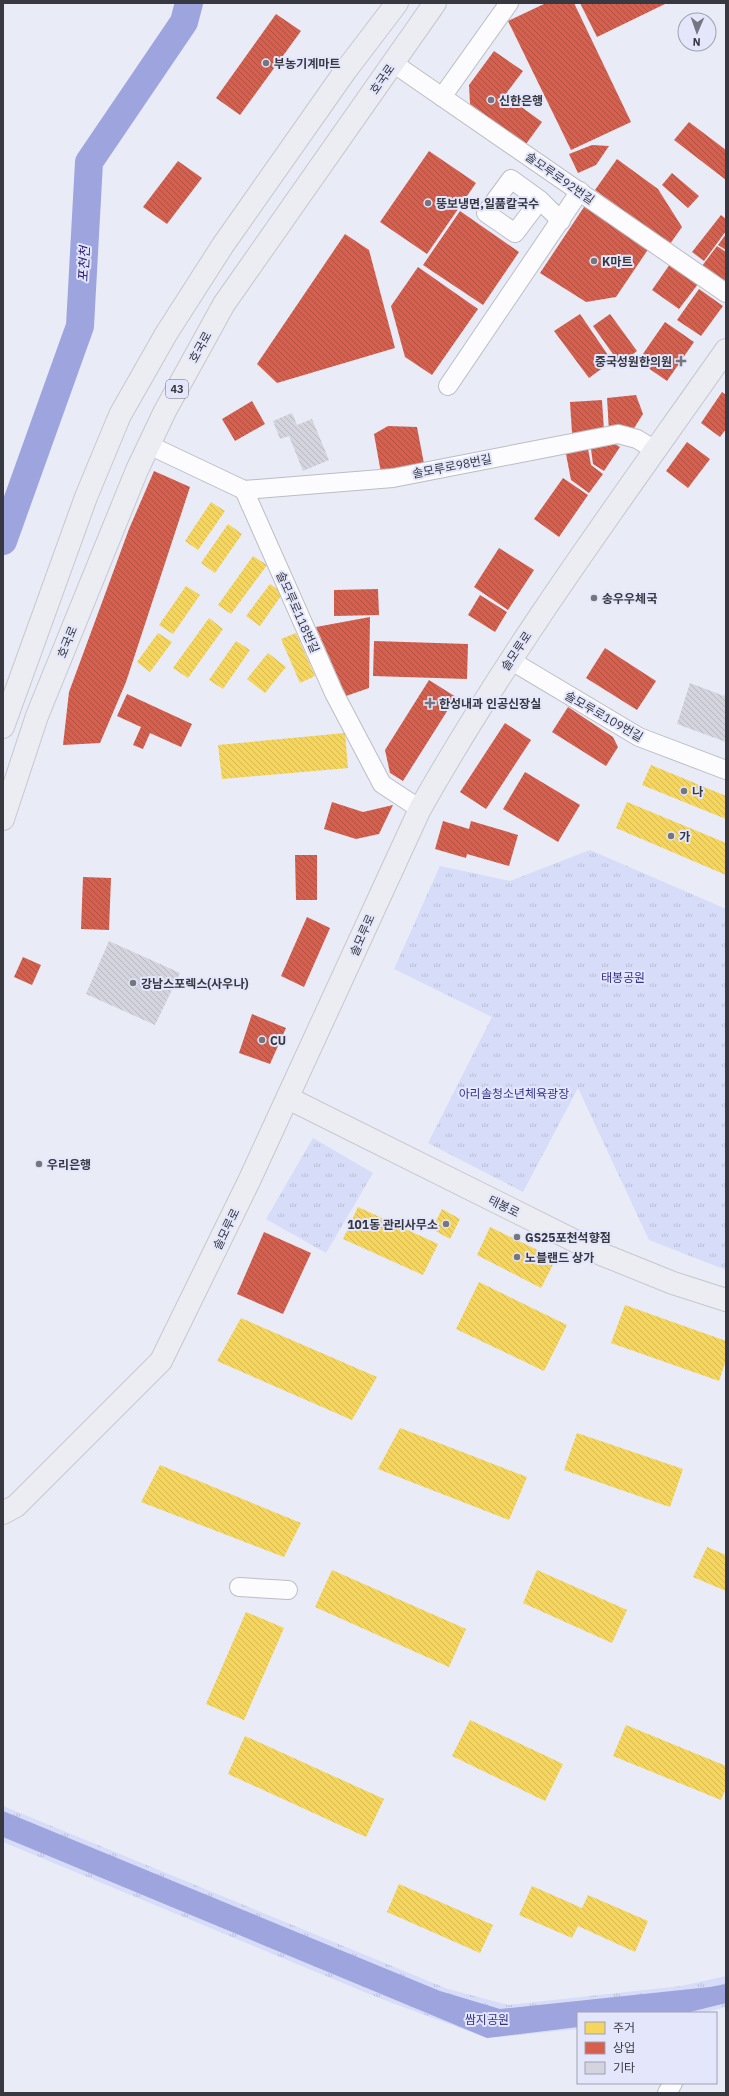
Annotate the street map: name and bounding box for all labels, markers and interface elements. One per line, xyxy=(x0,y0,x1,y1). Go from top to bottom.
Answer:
north arrow xyxy=(677,12,717,52)
text: N xyxy=(692,35,701,49)
place label: 부농기계마트 xyxy=(274,56,340,71)
marker: 부농기계마트 xyxy=(261,58,271,68)
street label: 호국로 xyxy=(366,61,398,97)
place label: 신한은행 xyxy=(499,93,543,108)
marker: 신한은행 xyxy=(486,95,496,105)
street label: 솔모루로92번길 xyxy=(523,149,597,207)
place label: 뚱보냉면,일품칼국수 xyxy=(436,196,539,211)
marker: 뚱보냉면,일품칼국수 xyxy=(423,198,433,208)
water label: 포천천 xyxy=(75,245,93,282)
place label: K마트 xyxy=(602,254,632,269)
marker: K마트 xyxy=(589,256,599,266)
street label: 호국로 xyxy=(185,329,215,365)
place label: 중국성원한의원 xyxy=(595,354,672,369)
marker: 중국성원한의원 xyxy=(675,355,687,367)
road number: 43 xyxy=(166,380,188,398)
street label: 솔모루로98번길 xyxy=(411,451,493,481)
street label: 솔모루로118번길 xyxy=(273,569,323,655)
place label: 송우우체국 xyxy=(602,591,657,606)
marker: 송우우체국 xyxy=(589,593,599,603)
street label: 호국로 xyxy=(54,624,80,660)
street label: 솔모루로 xyxy=(497,628,535,674)
street label: 솔모루로109번길 xyxy=(562,688,646,744)
place label: 한성내과 인공신장실 xyxy=(439,696,541,711)
marker: 한성내과 인공신장실 xyxy=(424,697,436,709)
place label: 나 xyxy=(692,784,703,799)
marker: 나 xyxy=(679,786,689,796)
place label: 가 xyxy=(679,829,690,844)
marker: 가 xyxy=(666,831,676,841)
street label: 솔모루로 xyxy=(346,912,378,958)
park label: 태봉공원 xyxy=(601,970,645,985)
place label: 강남스포렉스(사우나) xyxy=(141,976,248,991)
marker: 강남스포렉스(사우나) xyxy=(128,978,138,988)
place label: CU xyxy=(270,1033,286,1048)
marker: CU xyxy=(257,1035,267,1045)
park label: 아리솔청소년체육광장 xyxy=(459,1086,569,1101)
place label: 우리은행 xyxy=(47,1157,91,1172)
marker: 우리은행 xyxy=(34,1159,44,1169)
street label: 태봉로 xyxy=(486,1192,522,1220)
street label: 솔모루로 xyxy=(210,1206,242,1252)
place label: 101동 관리사무소 xyxy=(347,1217,438,1232)
marker: 101동 관리사무소 xyxy=(441,1219,451,1229)
place label: GS25포천석향점 xyxy=(525,1230,611,1245)
marker: GS25포천석향점 xyxy=(512,1232,522,1242)
place label: 노블랜드 상가 xyxy=(525,1250,594,1265)
marker: 노블랜드 상가 xyxy=(512,1252,522,1262)
park label: 쌈지공원 xyxy=(465,2012,509,2027)
legend xyxy=(577,2012,717,2084)
text: 주거 xyxy=(613,2020,635,2035)
text: 상업 xyxy=(613,2040,635,2055)
text: 기타 xyxy=(613,2060,635,2075)

